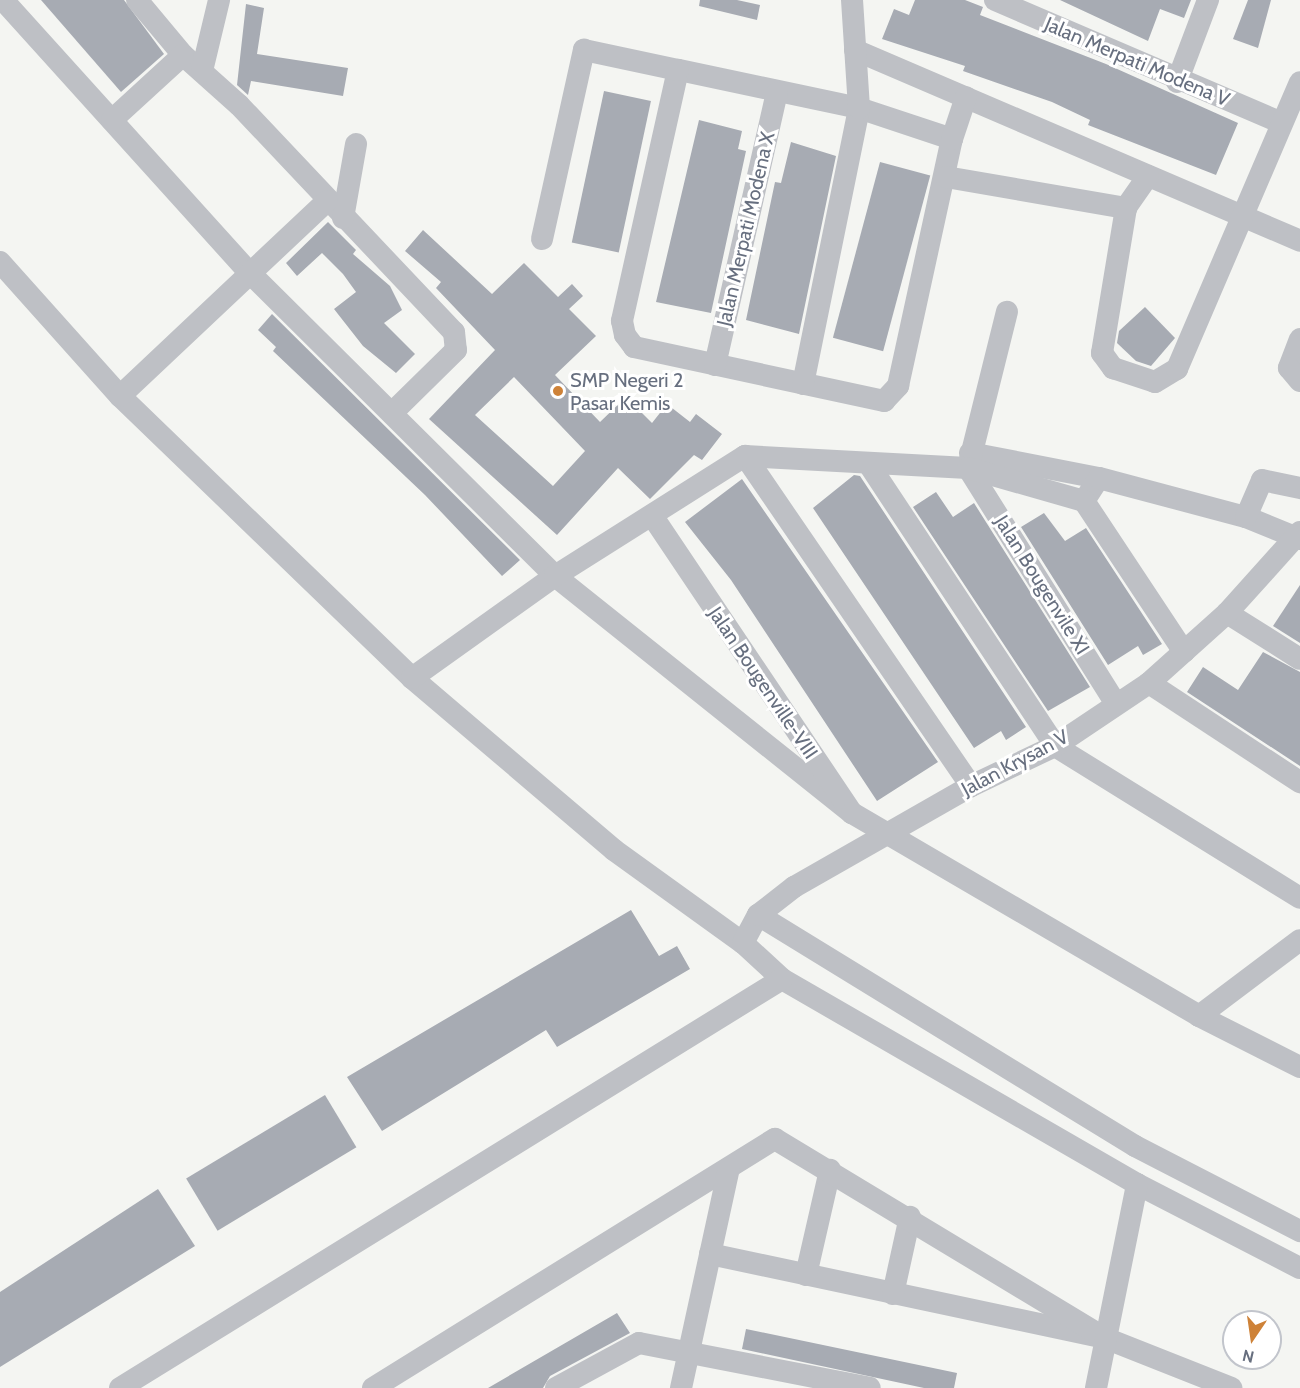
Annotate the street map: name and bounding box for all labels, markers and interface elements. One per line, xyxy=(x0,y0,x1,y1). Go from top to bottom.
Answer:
street label: Jalan Merpati Modena V xyxy=(1041,12,1233,112)
street label: Jalan Merpati Modena X xyxy=(712,130,780,328)
place label: SMP Negeri 2 Pasar Kemis xyxy=(570,368,684,415)
marker: SMP Negeri 2 Pasar Kemis xyxy=(551,384,565,398)
street label: Jalan Bougenvile XI xyxy=(990,511,1094,659)
street label: Jalan Bougenville-VIII xyxy=(703,602,823,764)
street label: Jalan Krysan V xyxy=(957,725,1073,801)
north arrow xyxy=(1222,1310,1282,1370)
text: N xyxy=(1241,1346,1256,1367)

